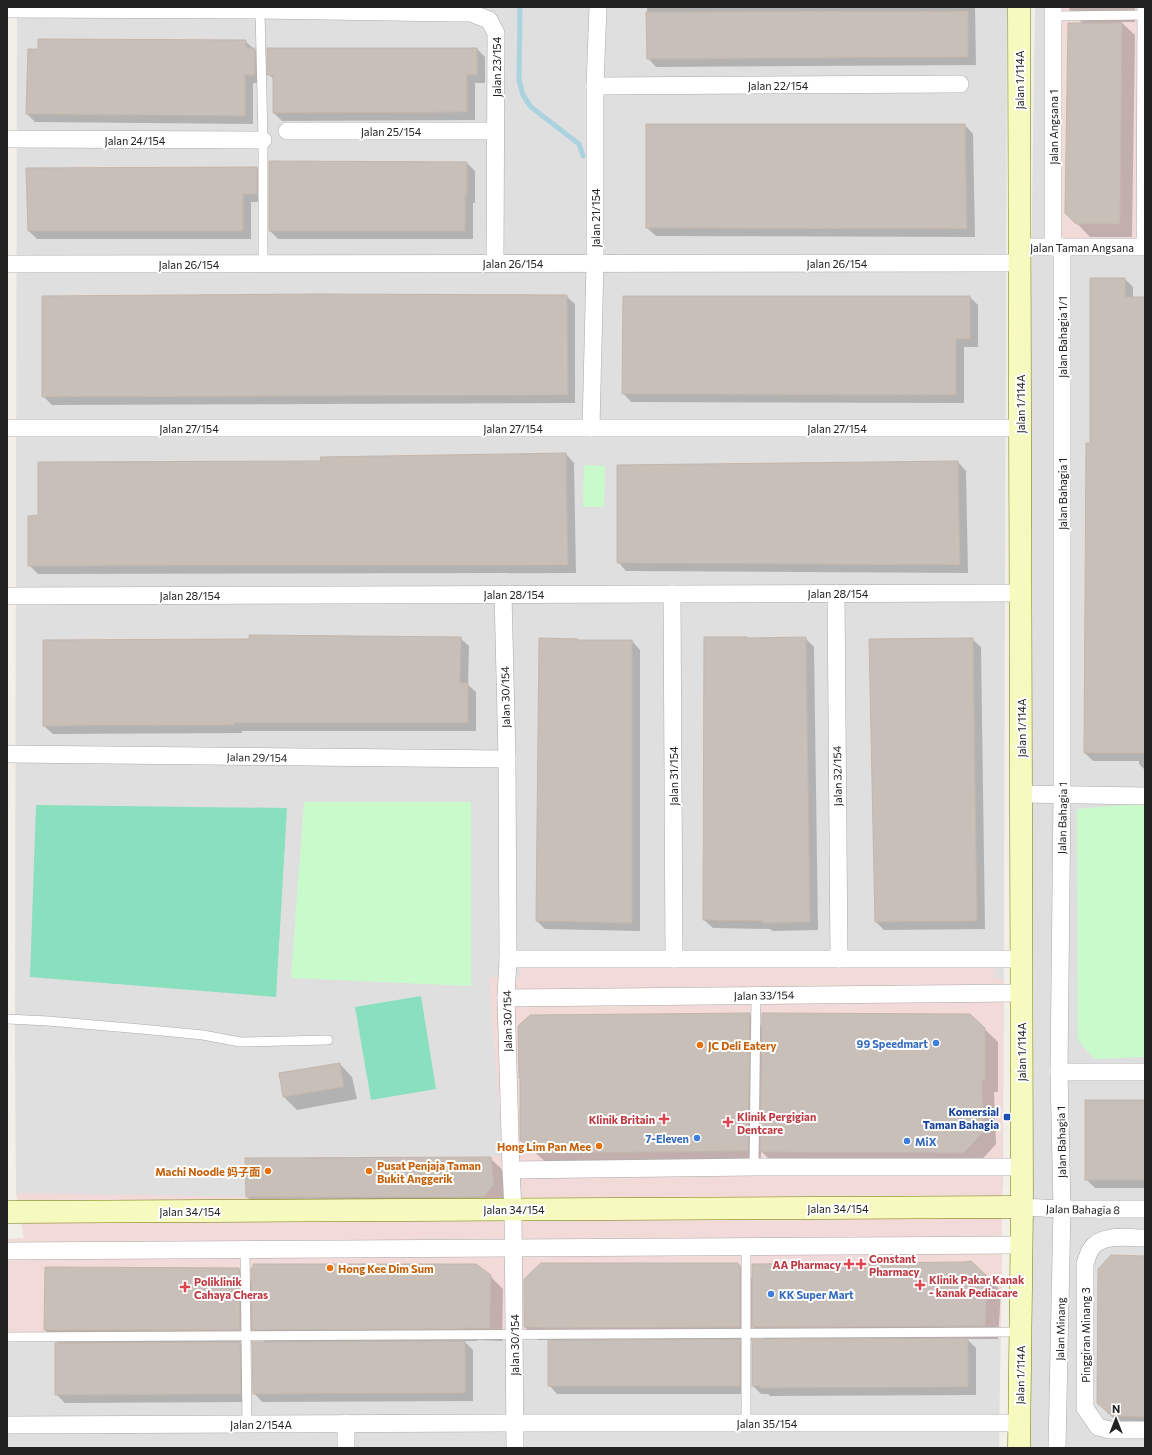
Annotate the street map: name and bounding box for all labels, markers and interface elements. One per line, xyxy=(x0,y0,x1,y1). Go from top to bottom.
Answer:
street label: Jalan 23/154 xyxy=(490,36,504,97)
street label: Jalan 1/114A xyxy=(1013,50,1027,110)
street label: Jalan 22/154 xyxy=(748,79,809,93)
street label: Jalan Angsana 1 xyxy=(1047,89,1061,165)
street label: Jalan 25/154 xyxy=(361,125,422,139)
street label: Jalan 24/154 xyxy=(105,134,166,148)
street label: Jalan 21/154 xyxy=(589,188,603,248)
street label: Jalan Taman Angsana xyxy=(1030,241,1134,255)
street label: Jalan 26/154 xyxy=(483,257,544,271)
street label: Jalan 26/154 xyxy=(807,257,868,271)
street label: Jalan 26/154 xyxy=(159,258,220,272)
street label: Jalan Bahagia 1/1 xyxy=(1056,296,1070,378)
street label: Jalan 1/114A xyxy=(1014,374,1028,434)
street label: Jalan 27/154 xyxy=(159,422,219,436)
street label: Jalan 27/154 xyxy=(483,422,543,436)
street label: Jalan 27/154 xyxy=(807,422,867,436)
street label: Jalan Bahagia 1 xyxy=(1056,458,1070,530)
street label: Jalan 28/154 xyxy=(808,587,869,601)
street label: Jalan 28/154 xyxy=(484,588,545,602)
street label: Jalan 28/154 xyxy=(160,589,221,603)
street label: Jalan 30/154 xyxy=(498,666,513,728)
street label: Jalan 1/114A xyxy=(1015,698,1029,758)
street label: Jalan 32/154 xyxy=(830,745,845,806)
street label: Jalan 31/154 xyxy=(667,746,681,806)
street label: Jalan 29/154 xyxy=(226,750,288,765)
street label: Jalan Bahagia 1 xyxy=(1055,782,1070,854)
street label: Jalan 33/154 xyxy=(734,988,795,1003)
street label: Jalan 30/154 xyxy=(500,990,515,1052)
street label: Jalan 1/114A xyxy=(1015,1022,1029,1082)
place label: 99 Speedmart xyxy=(857,1037,928,1050)
marker: 99 Speedmart xyxy=(931,1038,941,1048)
place label: JC Deli Eatery xyxy=(708,1039,777,1053)
marker: JC Deli Eatery xyxy=(695,1040,705,1050)
place label: Komersial Taman Bahagia xyxy=(923,1105,999,1131)
street label: Jalan Bahagia 1 xyxy=(1054,1106,1069,1178)
place label: Klinik Pergigian Dentcare xyxy=(737,1110,816,1136)
marker: Komersial Taman Bahagia xyxy=(1002,1112,1012,1122)
place label: Klinik Britain xyxy=(589,1113,655,1126)
marker: Klinik Britain xyxy=(658,1113,670,1125)
marker: Klinik Pergigian Dentcare xyxy=(722,1116,734,1128)
place label: 7-Eleven xyxy=(645,1132,689,1145)
marker: 7-Eleven xyxy=(692,1133,702,1143)
place label: MiX xyxy=(915,1135,937,1148)
marker: MiX xyxy=(902,1136,912,1146)
place label: Hong Lim Pan Mee xyxy=(497,1140,591,1153)
marker: Hong Lim Pan Mee xyxy=(594,1141,604,1151)
place label: Pusat Penjaja Taman Bukit Anggerik xyxy=(377,1159,481,1185)
place label: Machi Noodle 妈子面 xyxy=(155,1165,260,1178)
marker: Machi Noodle 妈子面 xyxy=(263,1166,273,1176)
marker: Pusat Penjaja Taman Bukit Anggerik xyxy=(364,1166,374,1176)
street label: Jalan 34/154 xyxy=(807,1202,869,1216)
street label: Jalan Bahagia 8 xyxy=(1046,1202,1120,1217)
street label: Jalan 34/154 xyxy=(483,1203,545,1217)
street label: Jalan 34/154 xyxy=(159,1205,221,1219)
place label: Constant Pharmacy xyxy=(869,1252,920,1278)
place label: AA Pharmacy xyxy=(772,1258,841,1271)
marker: AA Pharmacy xyxy=(844,1259,854,1269)
marker: Constant Pharmacy xyxy=(856,1259,866,1269)
place label: Hong Kee Dim Sum xyxy=(338,1262,434,1275)
marker: Hong Kee Dim Sum xyxy=(325,1263,335,1273)
place label: Klinik Pakar Kanak - kanak Pediacare xyxy=(929,1273,1025,1299)
place label: Poliklinik Cahaya Cheras xyxy=(194,1275,268,1301)
marker: Klinik Pakar Kanak - kanak Pediacare xyxy=(914,1279,926,1291)
marker: Poliklinik Cahaya Cheras xyxy=(179,1281,191,1293)
street label: Pinggiran Minang 3 xyxy=(1079,1287,1092,1383)
place label: KK Super Mart xyxy=(779,1288,854,1301)
marker: KK Super Mart xyxy=(766,1289,776,1299)
street label: Jalan Minang xyxy=(1053,1297,1068,1361)
street label: Jalan 30/154 xyxy=(508,1314,522,1376)
street label: Jalan 1/114A xyxy=(1013,1345,1028,1405)
north arrow xyxy=(1096,1399,1136,1439)
text: N xyxy=(1112,1402,1120,1415)
street label: Jalan 35/154 xyxy=(737,1417,798,1431)
street label: Jalan 2/154A xyxy=(230,1418,292,1432)

